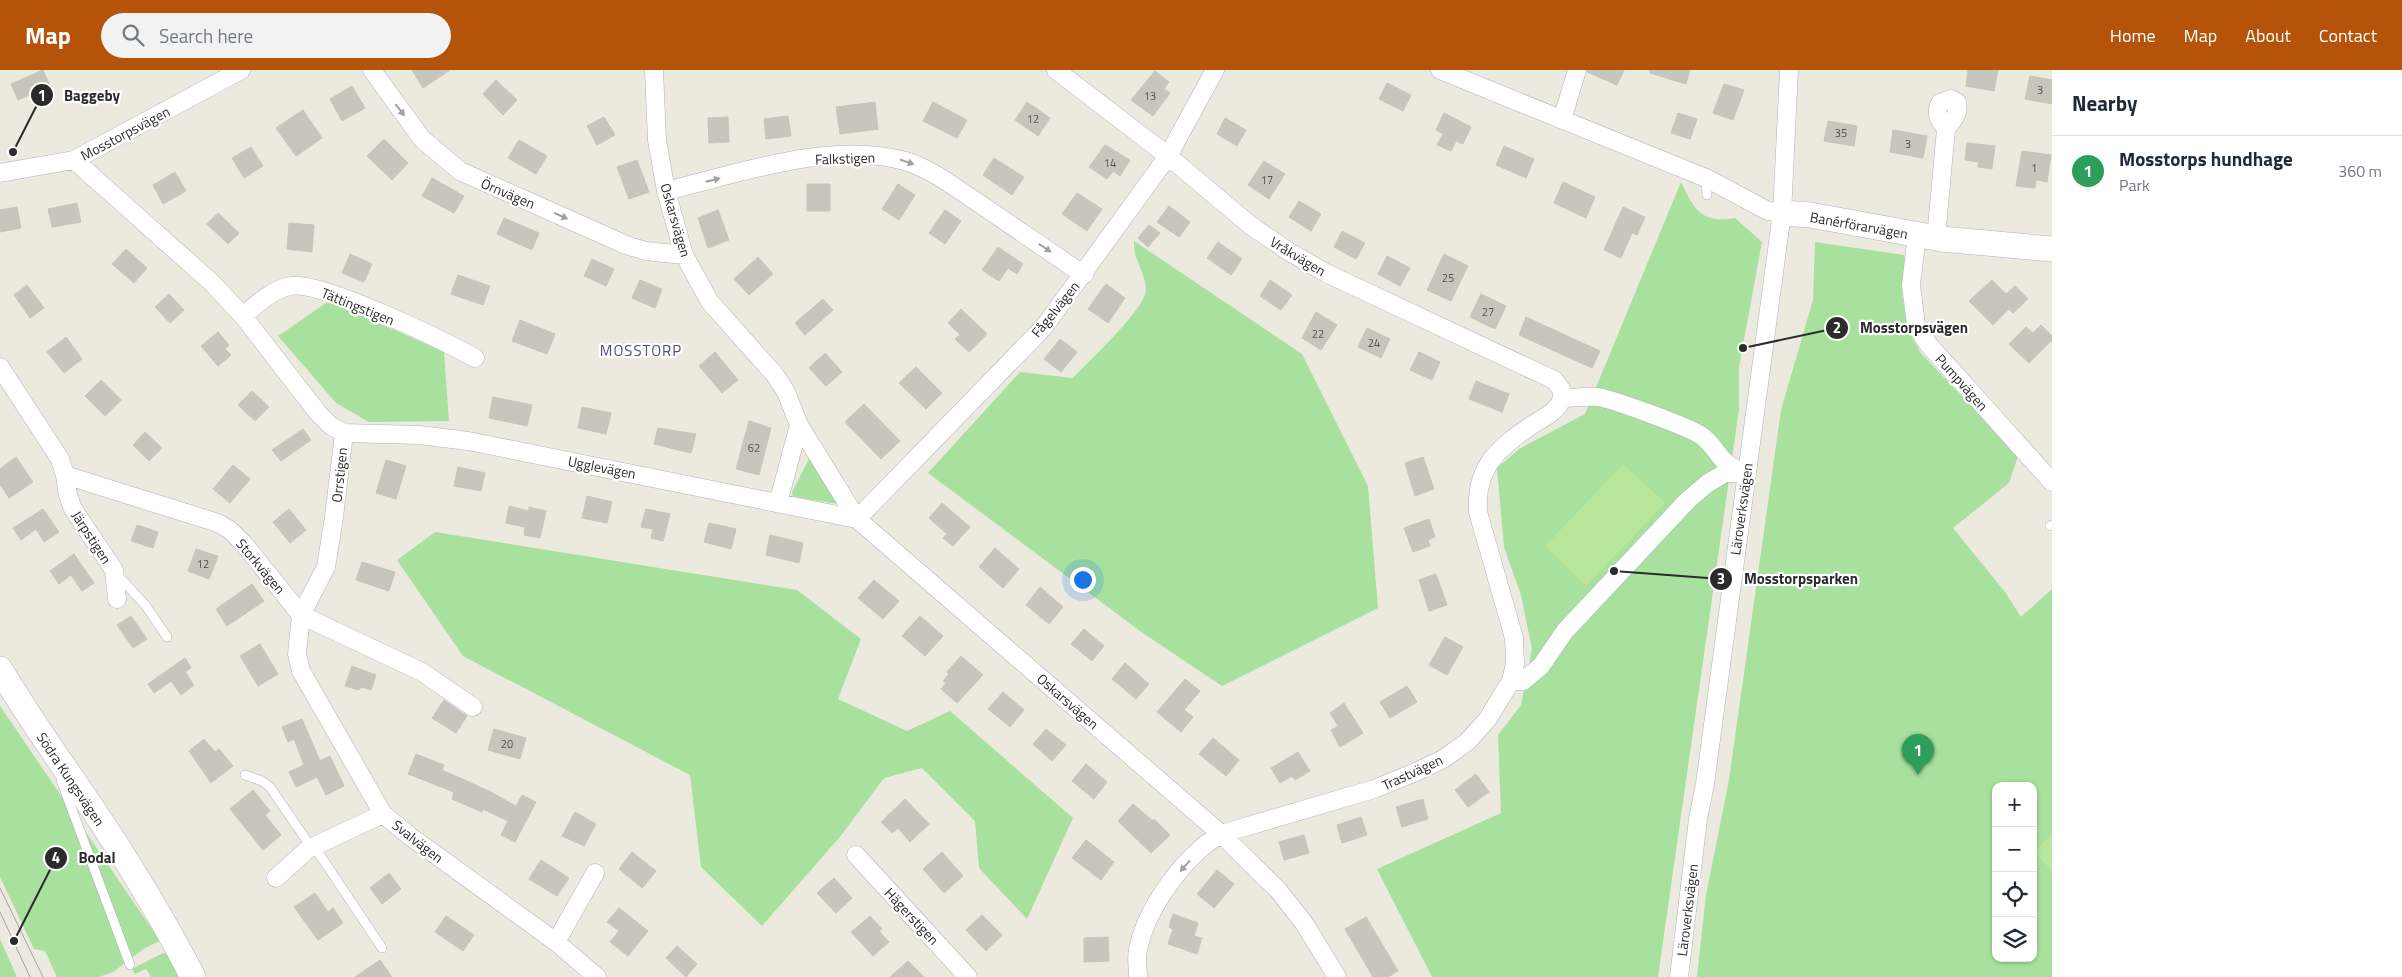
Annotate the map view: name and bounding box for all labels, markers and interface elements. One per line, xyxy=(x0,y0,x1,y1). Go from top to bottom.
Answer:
search box xyxy=(101,13,451,58)
text: Map xyxy=(25,17,71,53)
icon: search xyxy=(119,21,147,49)
text: Search here xyxy=(159,21,253,50)
text: Home xyxy=(2110,22,2156,49)
text: Map xyxy=(2184,22,2217,49)
text: About xyxy=(2245,22,2291,49)
text: Contact xyxy=(2319,22,2377,49)
callout: Baggeby xyxy=(29,80,130,110)
house number: 3 xyxy=(2037,82,2043,98)
text: 1 xyxy=(38,84,46,107)
text: Baggeby xyxy=(64,84,121,107)
text: Nearby xyxy=(2072,87,2137,119)
house number: 13 xyxy=(1144,88,1156,104)
street label: Mosstorpsvägen xyxy=(77,101,173,165)
one-way arrow xyxy=(394,103,405,116)
house number: 12 xyxy=(1027,111,1039,127)
house number: 35 xyxy=(1835,125,1847,141)
house number: 3 xyxy=(1905,136,1911,152)
text: Mosstorps hundhage xyxy=(2119,144,2293,173)
street label: Falkstigen xyxy=(815,146,875,170)
house number: 14 xyxy=(1104,155,1116,171)
one-way arrow xyxy=(900,159,915,167)
text: 1 xyxy=(2084,159,2092,183)
text: 360 m xyxy=(2338,159,2382,183)
house number: 1 xyxy=(2031,160,2037,176)
street label: Örnvägen xyxy=(478,172,538,214)
house number: 17 xyxy=(1261,172,1273,188)
text: Park xyxy=(2119,173,2150,197)
one-way arrow xyxy=(706,176,721,184)
street label: Oskarsvägen xyxy=(655,181,697,259)
street label: Banérförarvägen xyxy=(1808,206,1910,244)
one-way arrow xyxy=(554,213,568,221)
street label: Vråkvägen xyxy=(1266,231,1330,281)
one-way arrow xyxy=(1038,243,1052,253)
house number: 25 xyxy=(1442,270,1454,286)
street label: Fågelvägen xyxy=(1026,276,1084,342)
street label: Tättingstigen xyxy=(318,282,398,330)
house number: 27 xyxy=(1482,304,1494,320)
callout: Mosstorpsvägen xyxy=(1825,313,1978,343)
text: 2 xyxy=(1833,316,1841,339)
text: Mosstorpsvägen xyxy=(1860,316,1968,339)
house number: 22 xyxy=(1312,326,1324,342)
house number: 24 xyxy=(1368,335,1380,351)
district label: MOSSTORP xyxy=(600,339,682,362)
street label: Pumpvägen xyxy=(1931,349,1993,415)
house number: 62 xyxy=(748,440,760,456)
street label: Orrstigen xyxy=(326,446,352,504)
street label: Ugglevägen xyxy=(566,450,638,484)
street label: Läroverksvägen xyxy=(1724,462,1758,556)
street label: Järpstigen xyxy=(67,506,117,568)
street label: Storkvägen xyxy=(232,534,290,598)
house number: 12 xyxy=(197,556,209,572)
callout: Mosstorpsparken xyxy=(1709,564,1868,594)
your location xyxy=(1070,567,1096,593)
text: 3 xyxy=(1717,567,1725,590)
text: Mosstorpsparken xyxy=(1744,567,1858,590)
street label: Oskarsvägen xyxy=(1032,668,1104,734)
street label: Södra Kungsvägen xyxy=(32,728,110,830)
pin: 1 xyxy=(1902,734,1934,775)
house number: 20 xyxy=(501,736,513,752)
street label: Trastvägen xyxy=(1378,749,1446,795)
map controls xyxy=(1992,782,2037,962)
button: + xyxy=(1992,782,2037,827)
street label: Svalvägen xyxy=(388,814,448,868)
button: − xyxy=(1992,827,2037,872)
callout: Bodal xyxy=(43,843,125,873)
text: 4 xyxy=(52,846,60,869)
text: Bodal xyxy=(78,846,116,869)
one-way arrow xyxy=(1180,860,1191,873)
street label: Läroverksvägen xyxy=(1671,863,1703,957)
button: locate xyxy=(1992,872,2037,917)
street label: Hägerstigen xyxy=(880,883,944,949)
button: layers xyxy=(1992,917,2037,962)

